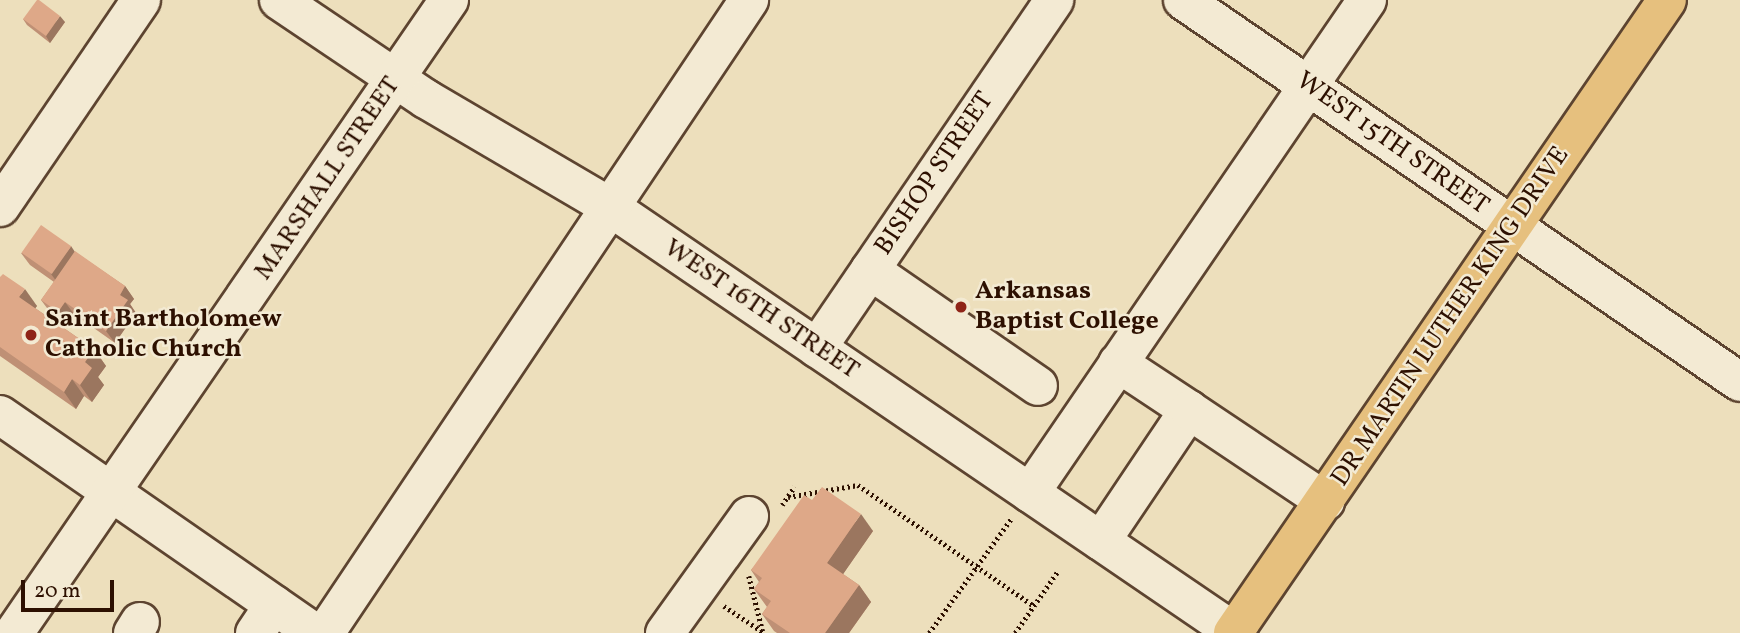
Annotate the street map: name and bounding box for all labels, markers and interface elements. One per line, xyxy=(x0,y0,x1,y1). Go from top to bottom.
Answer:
street label: WEST 15TH STREET xyxy=(1289,66,1495,222)
street label: MARSHALL STREET xyxy=(248,71,408,287)
street label: BISHOP STREET xyxy=(869,86,1001,262)
street label: DR MARTIN LUTHER KING DRIVE xyxy=(1325,141,1577,493)
street label: WEST 16TH STREET xyxy=(657,233,865,387)
place label: Arkansas Baptist College xyxy=(975,276,1159,338)
marker: Arkansas Baptist College xyxy=(953,299,969,315)
place label: Saint Bartholomew Catholic Church xyxy=(45,304,282,366)
marker: Saint Bartholomew Catholic Church xyxy=(23,327,39,343)
scale bar xyxy=(24,566,117,610)
text: 20 m xyxy=(34,577,80,606)

